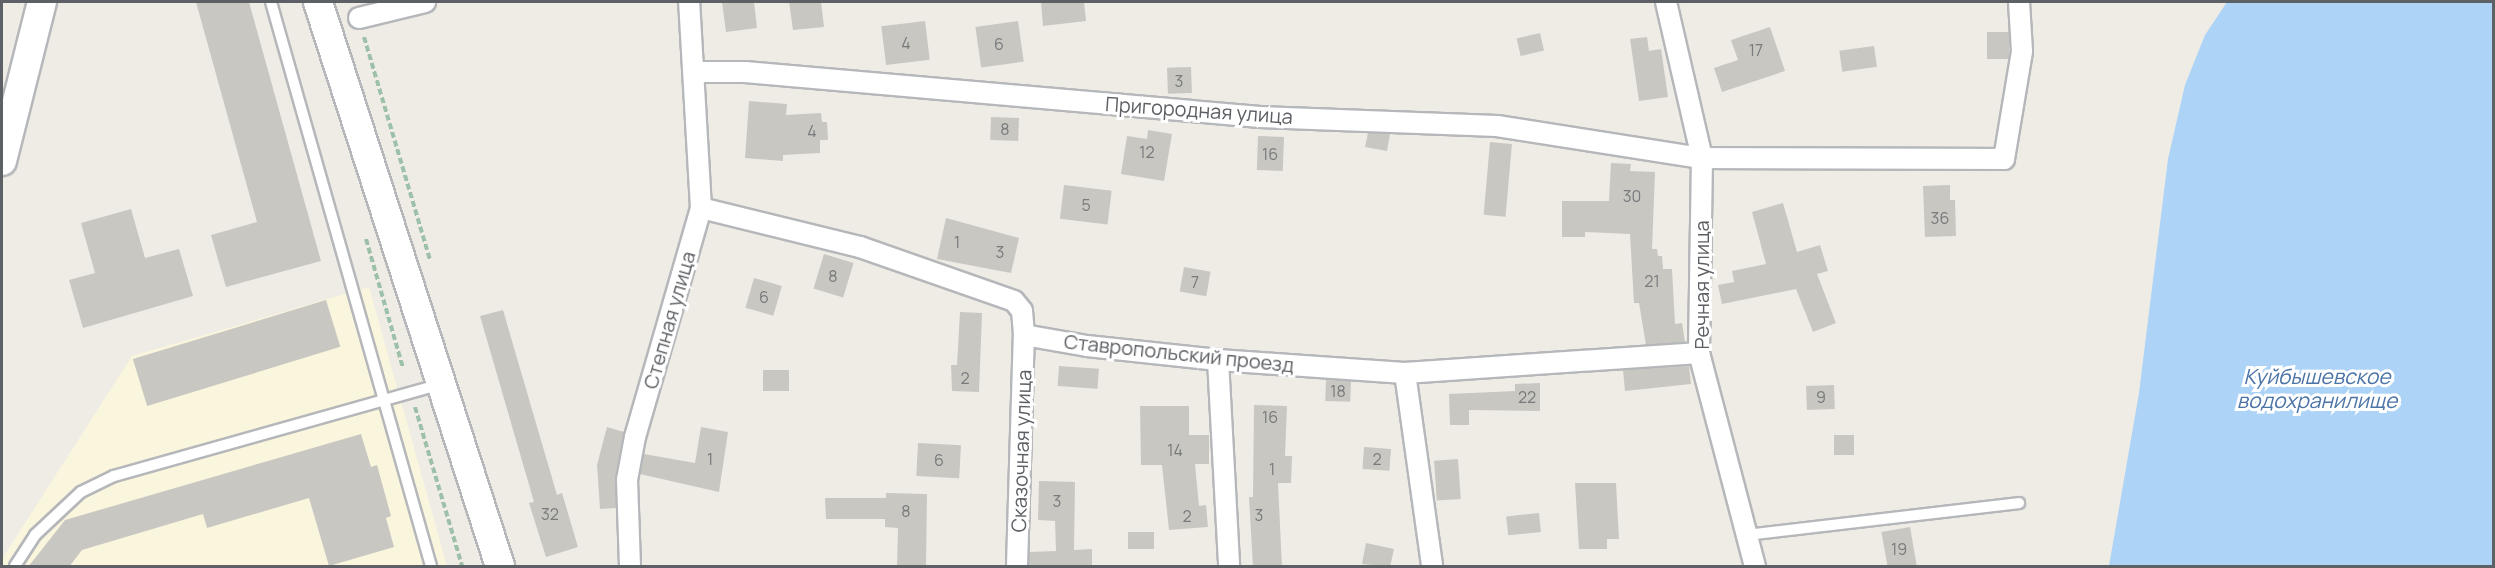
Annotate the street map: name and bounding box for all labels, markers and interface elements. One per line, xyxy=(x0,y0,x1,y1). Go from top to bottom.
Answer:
house number: 4 xyxy=(901,33,911,53)
house number: 6 xyxy=(994,34,1004,54)
house number: 17 xyxy=(1749,40,1763,60)
house number: 3 xyxy=(1175,71,1183,91)
street label: Пригородная улица xyxy=(1104,91,1294,129)
house number: 8 xyxy=(1000,119,1010,139)
house number: 4 xyxy=(807,121,817,141)
house number: 12 xyxy=(1139,142,1155,162)
house number: 16 xyxy=(1262,144,1278,164)
house number: 30 xyxy=(1623,186,1641,206)
house number: 5 xyxy=(1081,195,1091,215)
house number: 36 xyxy=(1931,208,1949,228)
street label: Речная улица xyxy=(1689,220,1713,350)
house number: 1 xyxy=(954,232,960,252)
house number: 3 xyxy=(996,242,1004,262)
street label: Степная улица xyxy=(638,248,700,392)
house number: 8 xyxy=(828,266,838,286)
house number: 21 xyxy=(1644,271,1660,291)
house number: 7 xyxy=(1191,272,1199,292)
house number: 6 xyxy=(759,287,769,307)
street label: Ставропольский проезд xyxy=(1063,329,1295,377)
water label: Куйбышевское водохранилище xyxy=(2237,363,2397,413)
house number: 2 xyxy=(960,368,970,388)
street label: Сказочная улица xyxy=(1006,369,1036,533)
house number: 18 xyxy=(1330,381,1346,401)
house number: 22 xyxy=(1518,387,1536,407)
house number: 9 xyxy=(1816,387,1826,407)
house number: 16 xyxy=(1262,407,1278,427)
house number: 14 xyxy=(1167,440,1183,460)
house number: 1 xyxy=(707,449,713,469)
house number: 2 xyxy=(1372,449,1382,469)
house number: 6 xyxy=(934,450,944,470)
house number: 1 xyxy=(1269,459,1275,479)
house number: 3 xyxy=(1053,491,1061,511)
house number: 8 xyxy=(901,501,911,521)
house number: 32 xyxy=(541,504,559,524)
house number: 3 xyxy=(1255,505,1263,525)
house number: 2 xyxy=(1182,506,1192,526)
house number: 19 xyxy=(1891,539,1907,559)

